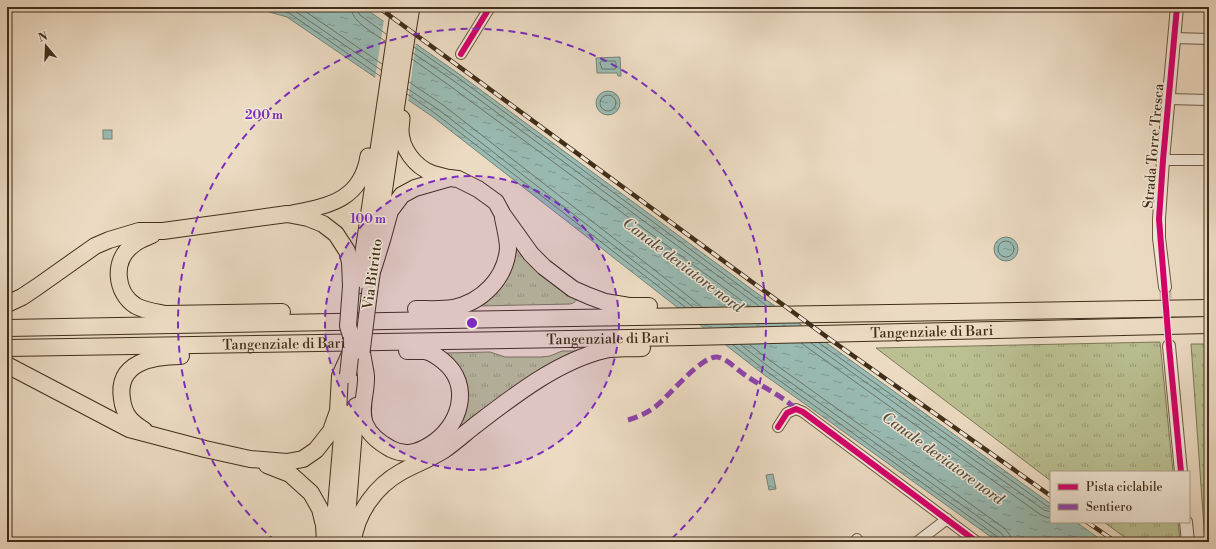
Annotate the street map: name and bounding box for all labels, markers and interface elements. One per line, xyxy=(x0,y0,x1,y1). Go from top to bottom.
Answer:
north arrow xyxy=(26,26,66,66)
text: N xyxy=(37,29,50,46)
street label: Strada Torre Tresca xyxy=(1140,82,1168,209)
text: 200 m xyxy=(245,108,283,123)
text: 100 m xyxy=(350,212,386,227)
water label: Canale deviatore nord xyxy=(619,214,747,317)
street label: Via Bitritto xyxy=(359,237,387,312)
centre of rings xyxy=(465,316,479,330)
street label: Tangenziale di Bari xyxy=(870,322,994,343)
street label: Tangenziale di Bari xyxy=(546,329,670,349)
street label: Tangenziale di Bari xyxy=(222,335,346,355)
water label: Canale deviatore nord xyxy=(878,408,1008,509)
legend xyxy=(1050,471,1190,523)
text: Pista ciclabile xyxy=(1086,480,1163,495)
text: Sentiero xyxy=(1086,500,1132,515)

